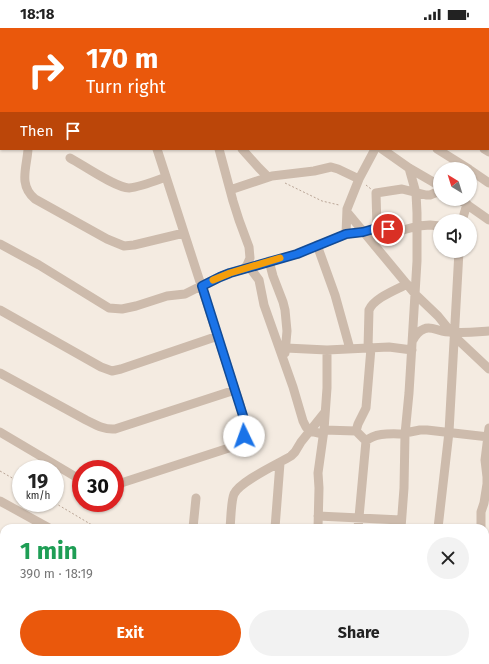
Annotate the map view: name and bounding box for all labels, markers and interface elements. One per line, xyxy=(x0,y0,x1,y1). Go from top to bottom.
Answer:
text: 18:18 xyxy=(20,5,54,23)
text: 170 m xyxy=(86,42,158,75)
icon: right xyxy=(20,44,72,96)
text: Turn right xyxy=(86,76,166,98)
icon: arrive xyxy=(62,120,84,142)
text: Then xyxy=(20,122,54,140)
north arrow xyxy=(433,162,477,206)
map controls xyxy=(433,162,477,258)
pin xyxy=(371,212,405,246)
button: sound xyxy=(433,214,477,258)
icon: arrive xyxy=(377,218,399,240)
position arrow xyxy=(223,415,265,457)
speed limit sign: 30 xyxy=(72,460,124,512)
text: 19 xyxy=(28,469,48,493)
text: km/h xyxy=(26,490,50,502)
text: 1 min xyxy=(20,537,78,565)
button: close xyxy=(427,537,469,579)
text: 390 m · 18:19 xyxy=(20,566,93,581)
button: Exit xyxy=(20,610,241,656)
button: Share xyxy=(249,610,469,656)

